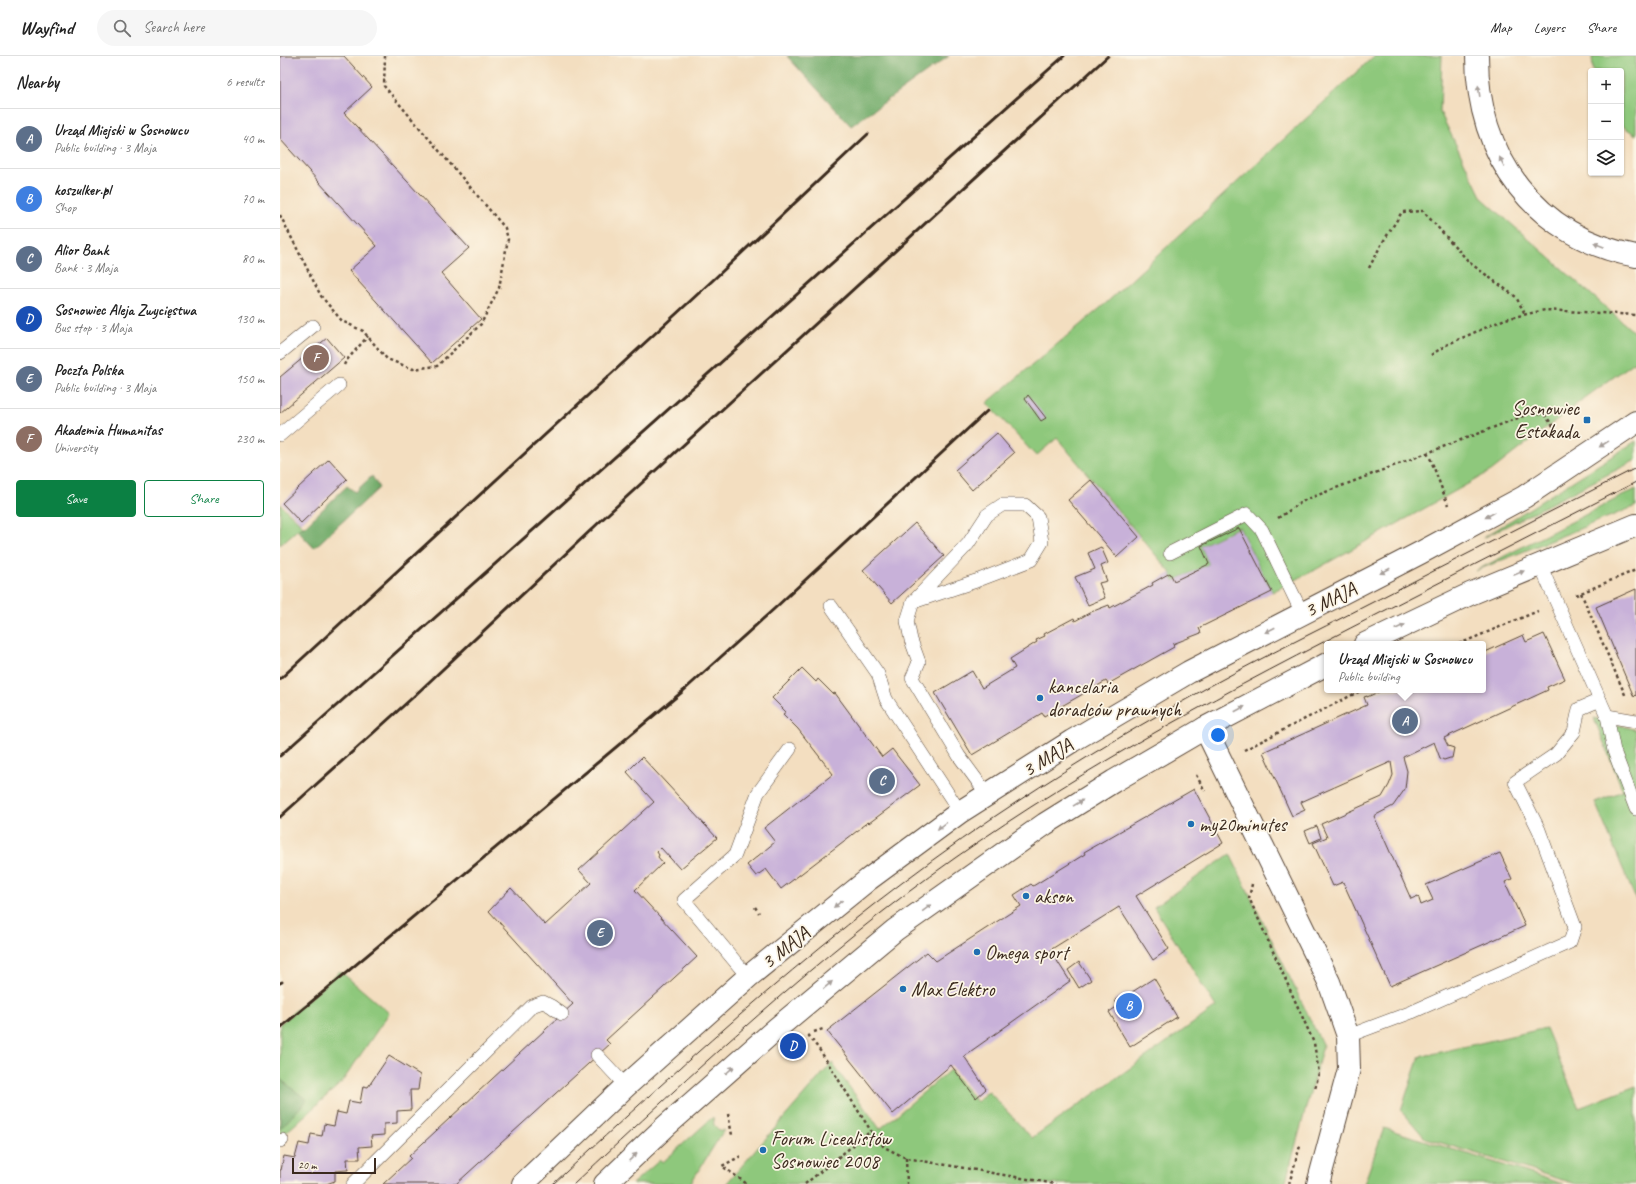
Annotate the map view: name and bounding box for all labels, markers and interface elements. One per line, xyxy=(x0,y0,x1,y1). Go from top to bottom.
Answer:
search box xyxy=(97,10,377,46)
text: Wayfind xyxy=(20,16,73,40)
icon: search xyxy=(111,17,133,39)
text: Search here xyxy=(143,18,204,37)
text: Map xyxy=(1490,19,1512,36)
text: Layers xyxy=(1534,19,1565,36)
text: Share xyxy=(1587,19,1616,36)
map controls xyxy=(1588,68,1624,176)
button: + xyxy=(1588,68,1624,104)
text: Nearby xyxy=(16,72,59,93)
text: 6 results xyxy=(226,74,264,90)
one-way arrow xyxy=(1476,85,1482,97)
button: − xyxy=(1588,104,1624,140)
text: Urząd Miejski w Sosnowcu xyxy=(54,121,188,140)
text: A xyxy=(26,131,32,147)
text: 40 m xyxy=(242,131,264,147)
text: Public building · 3 Maja xyxy=(54,140,156,156)
button: layers xyxy=(1588,140,1624,176)
one-way arrow xyxy=(1499,157,1505,168)
text: koszulker.pl xyxy=(54,181,111,200)
text: B xyxy=(26,191,32,207)
text: 70 m xyxy=(242,191,264,207)
text: Shop xyxy=(54,200,76,216)
text: Alior Bank xyxy=(54,241,108,260)
one-way arrow xyxy=(1592,242,1604,248)
text: C xyxy=(26,251,32,267)
text: 80 m xyxy=(242,251,264,267)
text: Bank · 3 Maja xyxy=(54,260,118,276)
text: Sosnowiec Aleja Zwycięstwa xyxy=(54,301,196,320)
text: D xyxy=(25,311,33,327)
text: 130 m xyxy=(236,311,264,327)
text: Bus stop · 3 Maja xyxy=(54,320,132,336)
pin: F xyxy=(303,343,329,373)
text: Poczta Polska xyxy=(54,361,123,380)
text: E xyxy=(26,371,32,387)
text: 150 m xyxy=(236,371,264,387)
text: Public building · 3 Maja xyxy=(54,380,156,396)
place label: Sosnowiec Estakada xyxy=(1512,396,1581,444)
marker: Sosnowiec Estakada xyxy=(1582,415,1592,425)
text: Akademia Humanitas xyxy=(54,421,162,440)
text: F xyxy=(26,431,32,447)
text: 230 m xyxy=(236,431,264,447)
text: University xyxy=(54,440,97,456)
one-way arrow xyxy=(1598,440,1609,448)
button: Save xyxy=(16,480,136,517)
button: Share xyxy=(144,480,264,517)
one-way arrow xyxy=(1484,512,1496,519)
one-way arrow xyxy=(1380,568,1391,574)
one-way arrow xyxy=(1513,570,1525,576)
street label: 3 MAJA xyxy=(1300,576,1361,623)
one-way arrow xyxy=(1395,624,1406,630)
one-way arrow xyxy=(1264,626,1275,633)
popup xyxy=(1324,641,1486,693)
text: Urząd Miejski w Sosnowcu xyxy=(1338,650,1472,669)
text: Public building xyxy=(1338,669,1400,685)
place label: kancelaria doradców prawnych xyxy=(1048,674,1182,722)
marker: kancelaria doradców prawnych xyxy=(1035,693,1045,703)
one-way arrow xyxy=(1234,706,1246,713)
pin: A xyxy=(1392,706,1418,736)
your location xyxy=(1208,725,1228,745)
street label: 3 MAJA xyxy=(1018,732,1078,782)
pin: C xyxy=(869,766,895,796)
one-way arrow xyxy=(1073,799,1083,807)
place label: my20minutes xyxy=(1199,812,1288,837)
marker: my20minutes xyxy=(1186,819,1196,829)
one-way arrow xyxy=(937,821,947,829)
place label: akson xyxy=(1034,884,1074,909)
marker: akson xyxy=(1021,891,1031,901)
one-way arrow xyxy=(833,900,844,908)
one-way arrow xyxy=(922,904,932,912)
pin: E xyxy=(587,918,613,948)
street label: 3 MAJA xyxy=(756,920,815,974)
place label: Omega sport xyxy=(985,940,1072,965)
marker: Omega sport xyxy=(972,947,982,957)
place label: Max Elektro xyxy=(911,977,995,1002)
one-way arrow xyxy=(823,980,833,989)
marker: Max Elektro xyxy=(898,984,908,994)
pin: B xyxy=(1116,991,1142,1021)
pin: D xyxy=(780,1031,806,1061)
one-way arrow xyxy=(725,1065,735,1075)
place label: Forum Licealistów Sosnowiec 2008 xyxy=(771,1126,892,1174)
marker: Forum Licealistów Sosnowiec 2008 xyxy=(758,1145,768,1155)
one-way arrow xyxy=(628,1152,638,1162)
scale bar xyxy=(292,1156,376,1175)
text: 20 m xyxy=(298,1158,317,1172)

